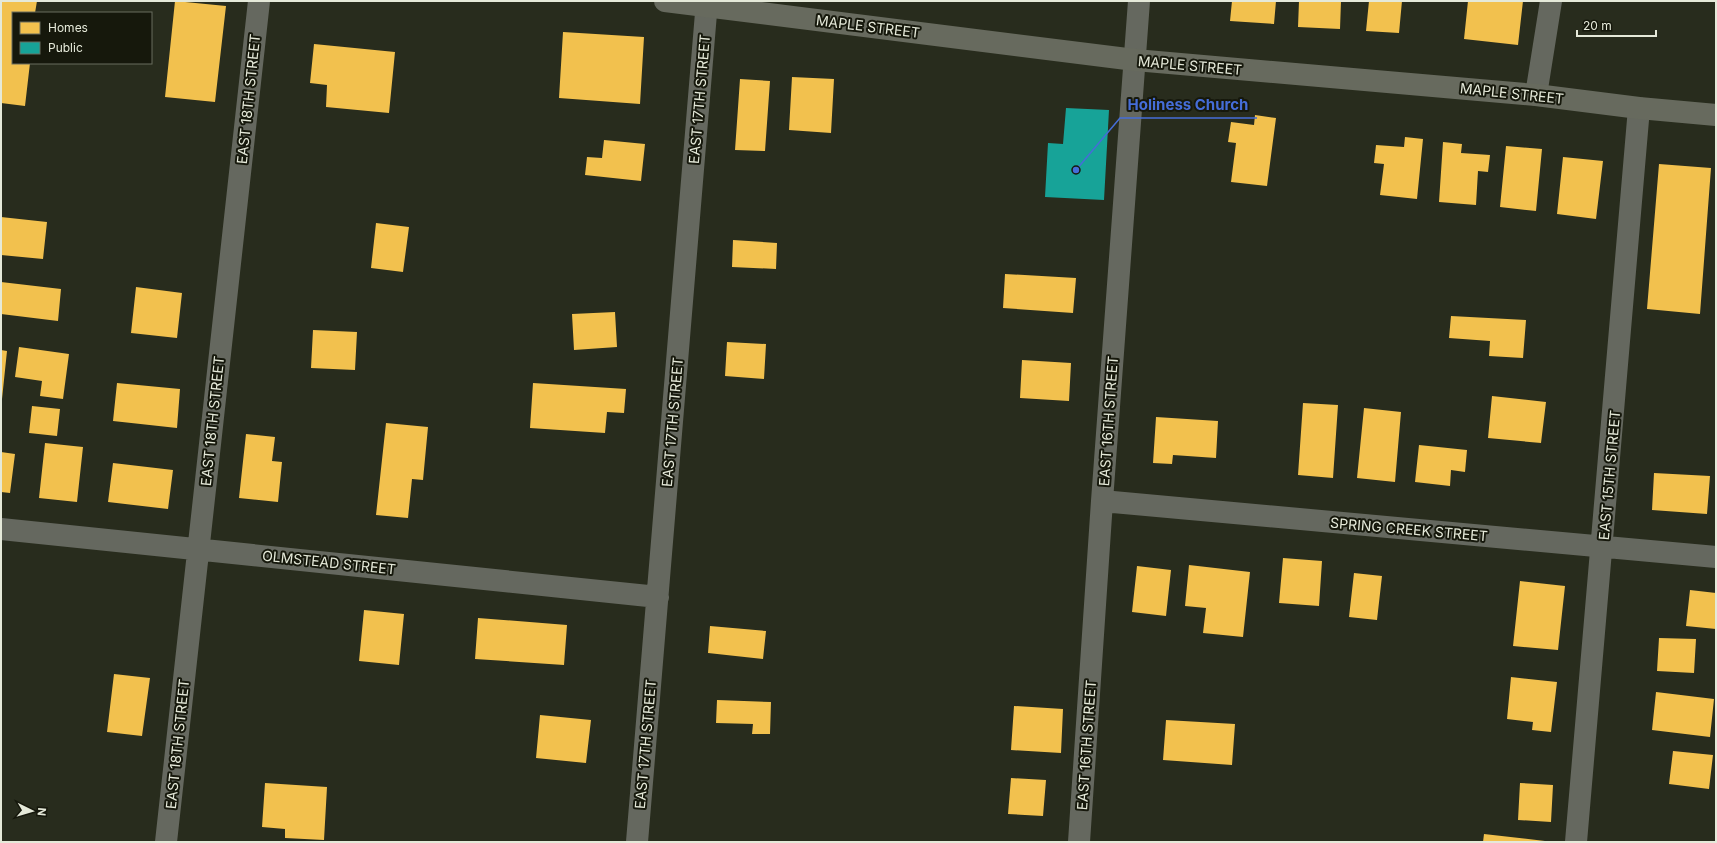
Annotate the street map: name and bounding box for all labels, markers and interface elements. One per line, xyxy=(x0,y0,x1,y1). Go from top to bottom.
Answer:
street label: MAPLE STREET xyxy=(815,11,921,41)
legend xyxy=(12,12,152,64)
scale bar xyxy=(1577,12,1656,38)
text: 20 m xyxy=(1583,18,1612,33)
text: Homes xyxy=(48,20,88,35)
street label: EAST 18TH STREET xyxy=(233,33,263,165)
street label: EAST 17TH STREET xyxy=(685,34,713,164)
text: Public xyxy=(48,40,83,55)
street label: MAPLE STREET xyxy=(1137,52,1243,78)
street label: MAPLE STREET xyxy=(1459,79,1565,107)
callout: Holiness Church xyxy=(1120,91,1257,118)
text: Holiness Church xyxy=(1128,95,1248,114)
street label: EAST 18TH STREET xyxy=(197,355,227,487)
street label: EAST 16TH STREET xyxy=(1095,355,1121,487)
street label: EAST 17TH STREET xyxy=(658,357,686,487)
street label: EAST 15TH STREET xyxy=(1595,409,1623,541)
street label: SPRING CREEK STREET xyxy=(1330,514,1488,544)
street label: OLMSTEAD STREET xyxy=(261,547,397,577)
street label: EAST 18TH STREET xyxy=(162,678,192,810)
street label: EAST 17TH STREET xyxy=(631,679,659,809)
street label: EAST 16TH STREET xyxy=(1073,679,1099,811)
north arrow xyxy=(12,791,52,831)
text: N xyxy=(35,807,49,817)

